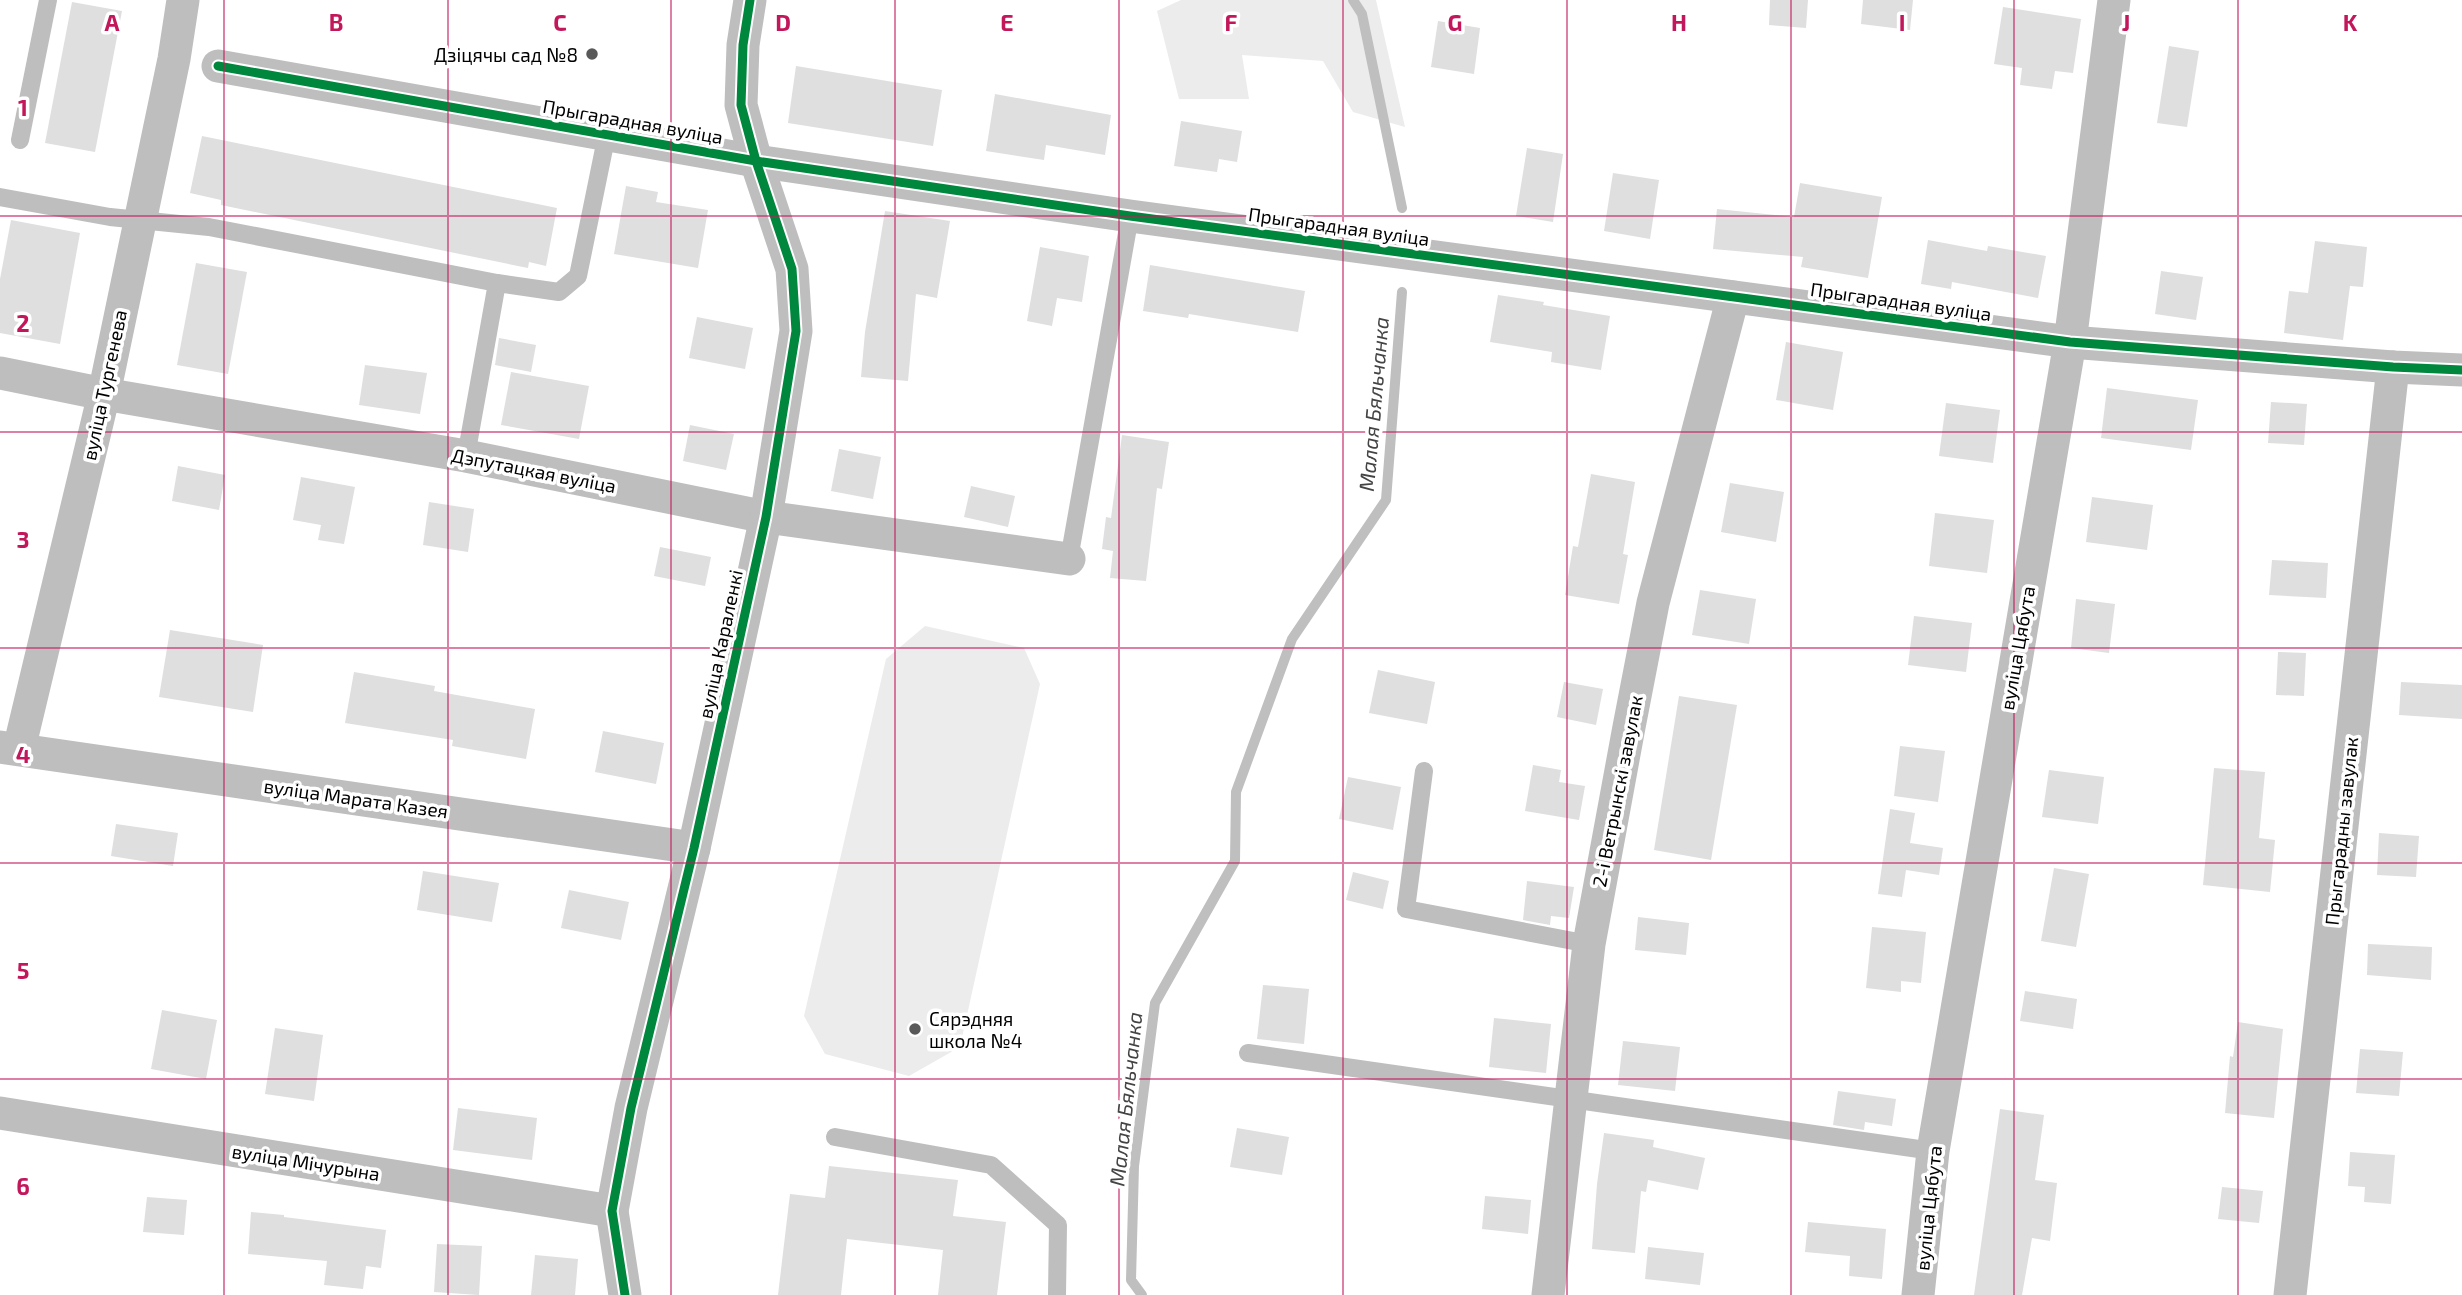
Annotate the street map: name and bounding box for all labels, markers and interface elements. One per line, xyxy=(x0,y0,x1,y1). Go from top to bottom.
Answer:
text: A xyxy=(104,8,120,36)
text: B xyxy=(329,8,343,36)
text: C xyxy=(553,8,567,36)
text: D xyxy=(775,8,791,36)
text: E xyxy=(1000,8,1014,36)
text: F xyxy=(1225,8,1238,36)
text: G xyxy=(1448,8,1462,36)
text: H xyxy=(1671,8,1687,36)
text: I xyxy=(1899,8,1905,36)
text: J xyxy=(2122,8,2130,36)
text: K xyxy=(2343,8,2358,36)
place label: Дзіцячы сад №8 xyxy=(434,43,578,66)
marker: Дзіцячы сад №8 xyxy=(584,46,600,62)
text: 1 xyxy=(18,93,28,121)
street label: Прыгарадная вуліца xyxy=(541,94,725,149)
street label: Прыгарадная вуліца xyxy=(1247,202,1431,251)
street label: Прыгарадная вуліца xyxy=(1809,277,1993,326)
street label: вуліца Тургенева xyxy=(77,308,132,463)
text: 2 xyxy=(16,309,30,337)
water label: Малая Бяльчанка xyxy=(1353,316,1393,492)
street label: Дэпутацкая вуліца xyxy=(450,443,618,498)
text: 3 xyxy=(16,525,30,553)
street label: вуліца Караленкі xyxy=(693,567,748,721)
street label: вуліца Цябута xyxy=(1995,584,2040,712)
street label: 2-і Ветрынскі завулак xyxy=(1587,693,1648,889)
street label: Прыгарадны завулак xyxy=(2320,736,2363,927)
text: 4 xyxy=(16,740,30,768)
street label: вуліца Марата Казея xyxy=(262,774,450,823)
text: 5 xyxy=(17,956,29,984)
place label: Сярэдняя школа №4 xyxy=(929,1007,1023,1052)
water label: Малая Бяльчанка xyxy=(1103,1011,1147,1187)
marker: Сярэдняя школа №4 xyxy=(907,1021,923,1037)
street label: вуліца Мічурына xyxy=(230,1139,382,1186)
street label: вуліца Цябута xyxy=(1910,1144,1947,1272)
text: 6 xyxy=(16,1172,30,1200)

